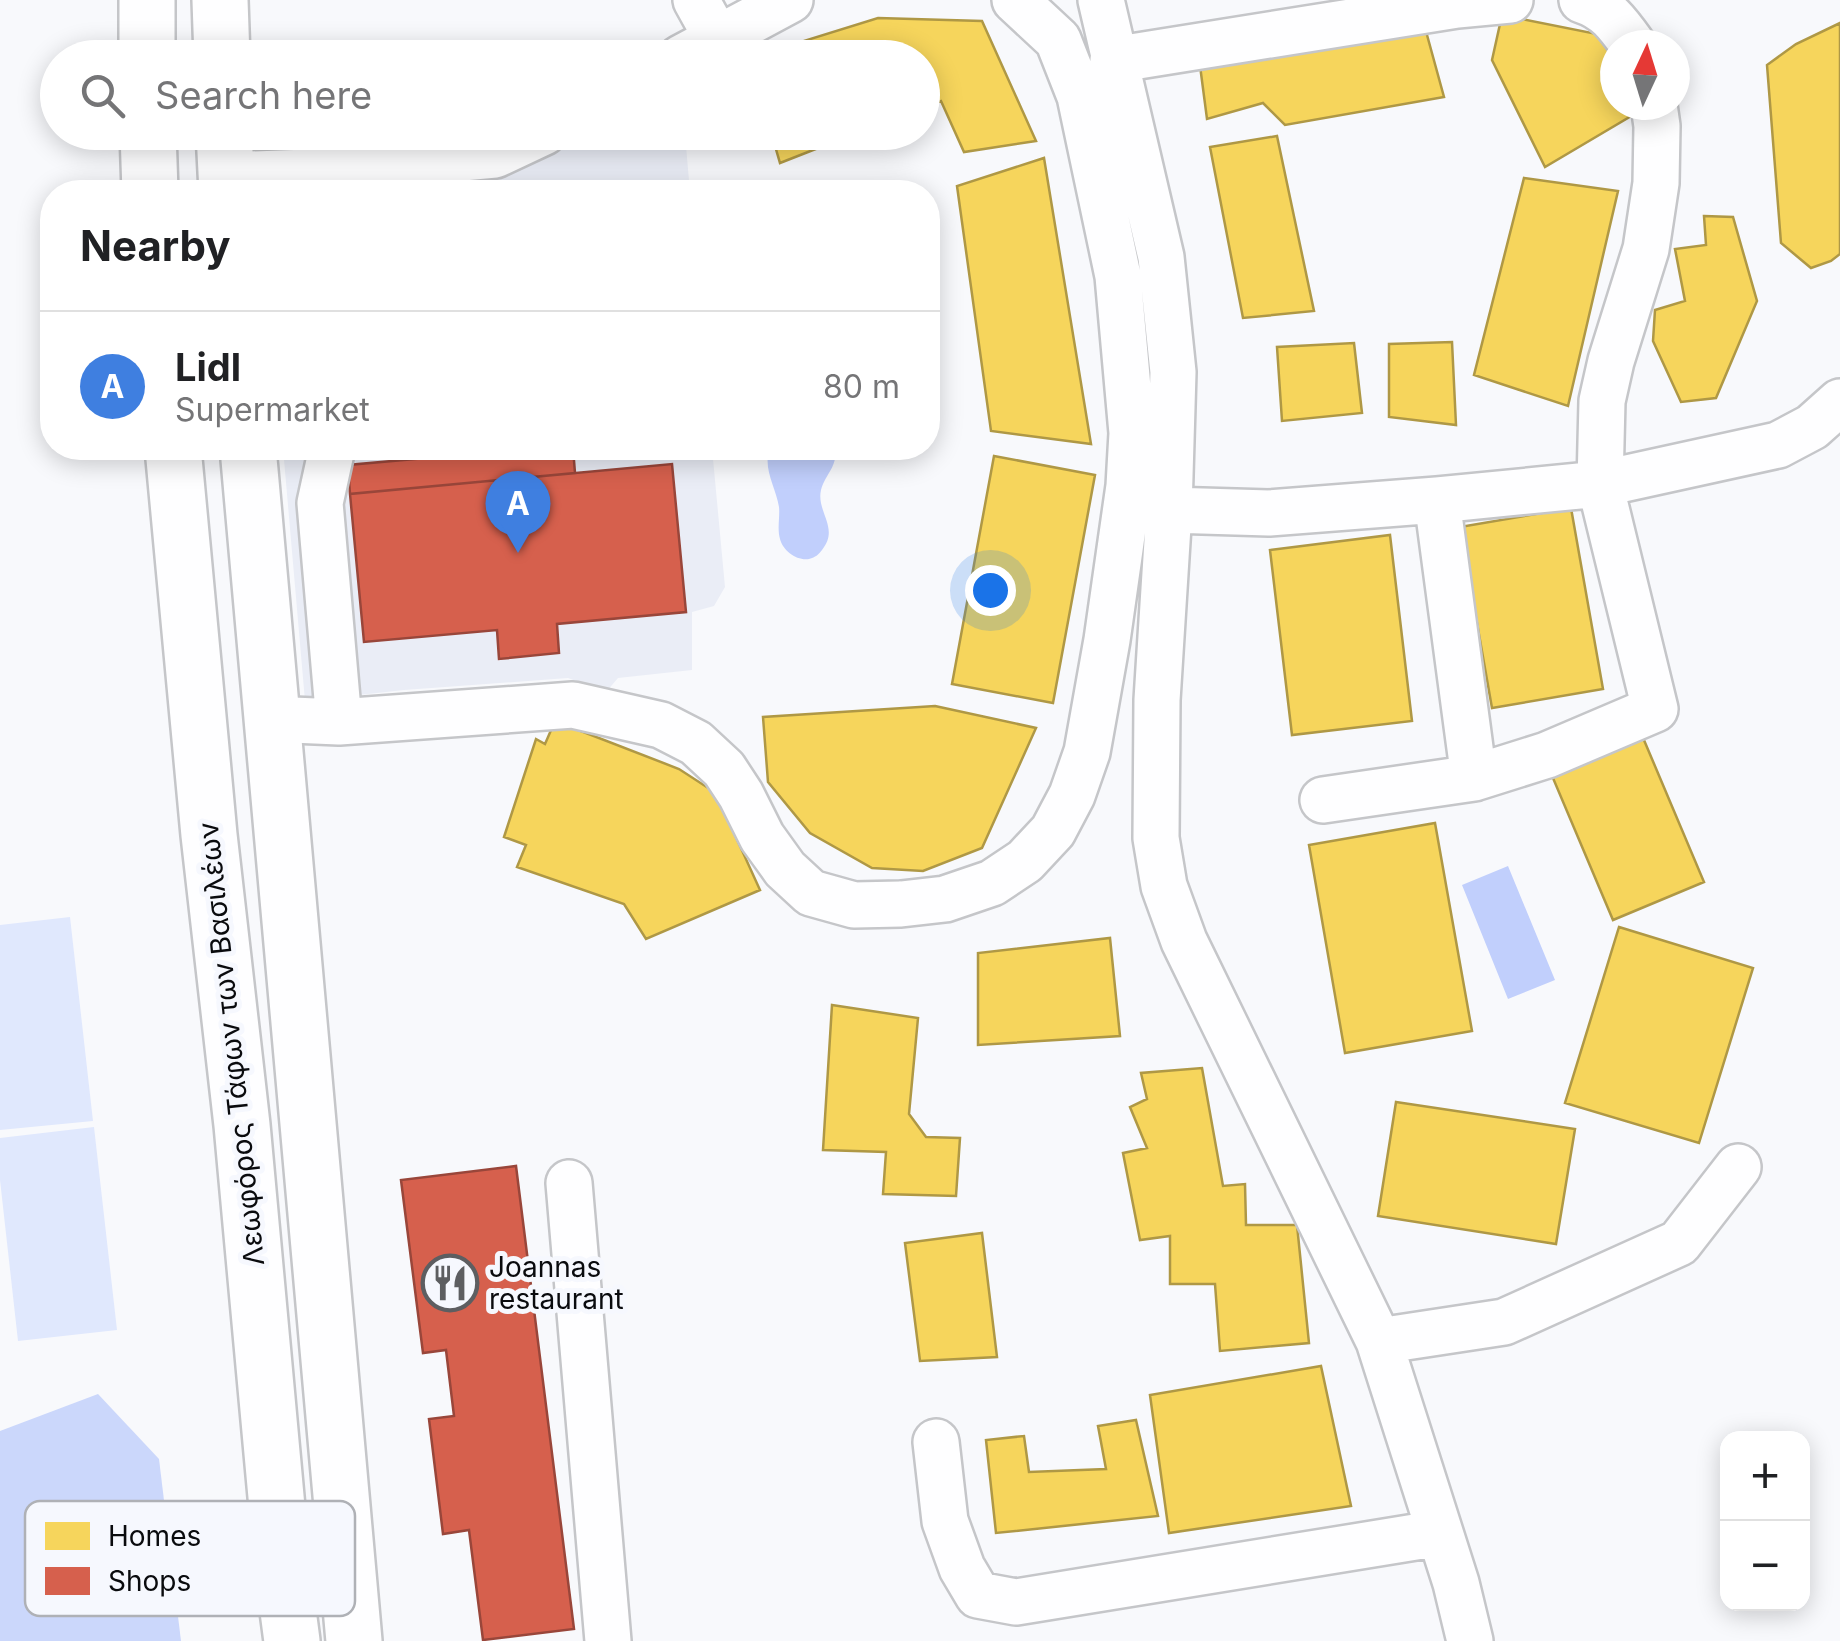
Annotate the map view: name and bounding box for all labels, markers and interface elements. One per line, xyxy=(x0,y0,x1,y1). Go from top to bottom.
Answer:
north arrow xyxy=(1600,30,1690,120)
search box xyxy=(40,40,940,150)
icon: search xyxy=(75,68,130,123)
text: Search here xyxy=(155,72,372,118)
text: Nearby xyxy=(80,220,231,271)
text: Lidl xyxy=(175,344,241,390)
text: A xyxy=(101,367,124,406)
text: 80 m xyxy=(823,367,900,406)
text: Supermarket xyxy=(175,390,370,429)
pin: A xyxy=(486,470,550,553)
your location xyxy=(965,565,1016,616)
street label: Λεωφόρος Τάφων των Βασιλέων xyxy=(191,820,271,1268)
place label: Joannas restaurant xyxy=(489,1250,624,1316)
restaurant icon: Joannas restaurant xyxy=(420,1253,480,1313)
map controls xyxy=(1720,1431,1810,1611)
button: + xyxy=(1720,1431,1810,1521)
legend xyxy=(25,1501,355,1616)
text: Homes xyxy=(108,1519,201,1553)
button: − xyxy=(1720,1521,1810,1611)
text: Shops xyxy=(108,1564,191,1598)

